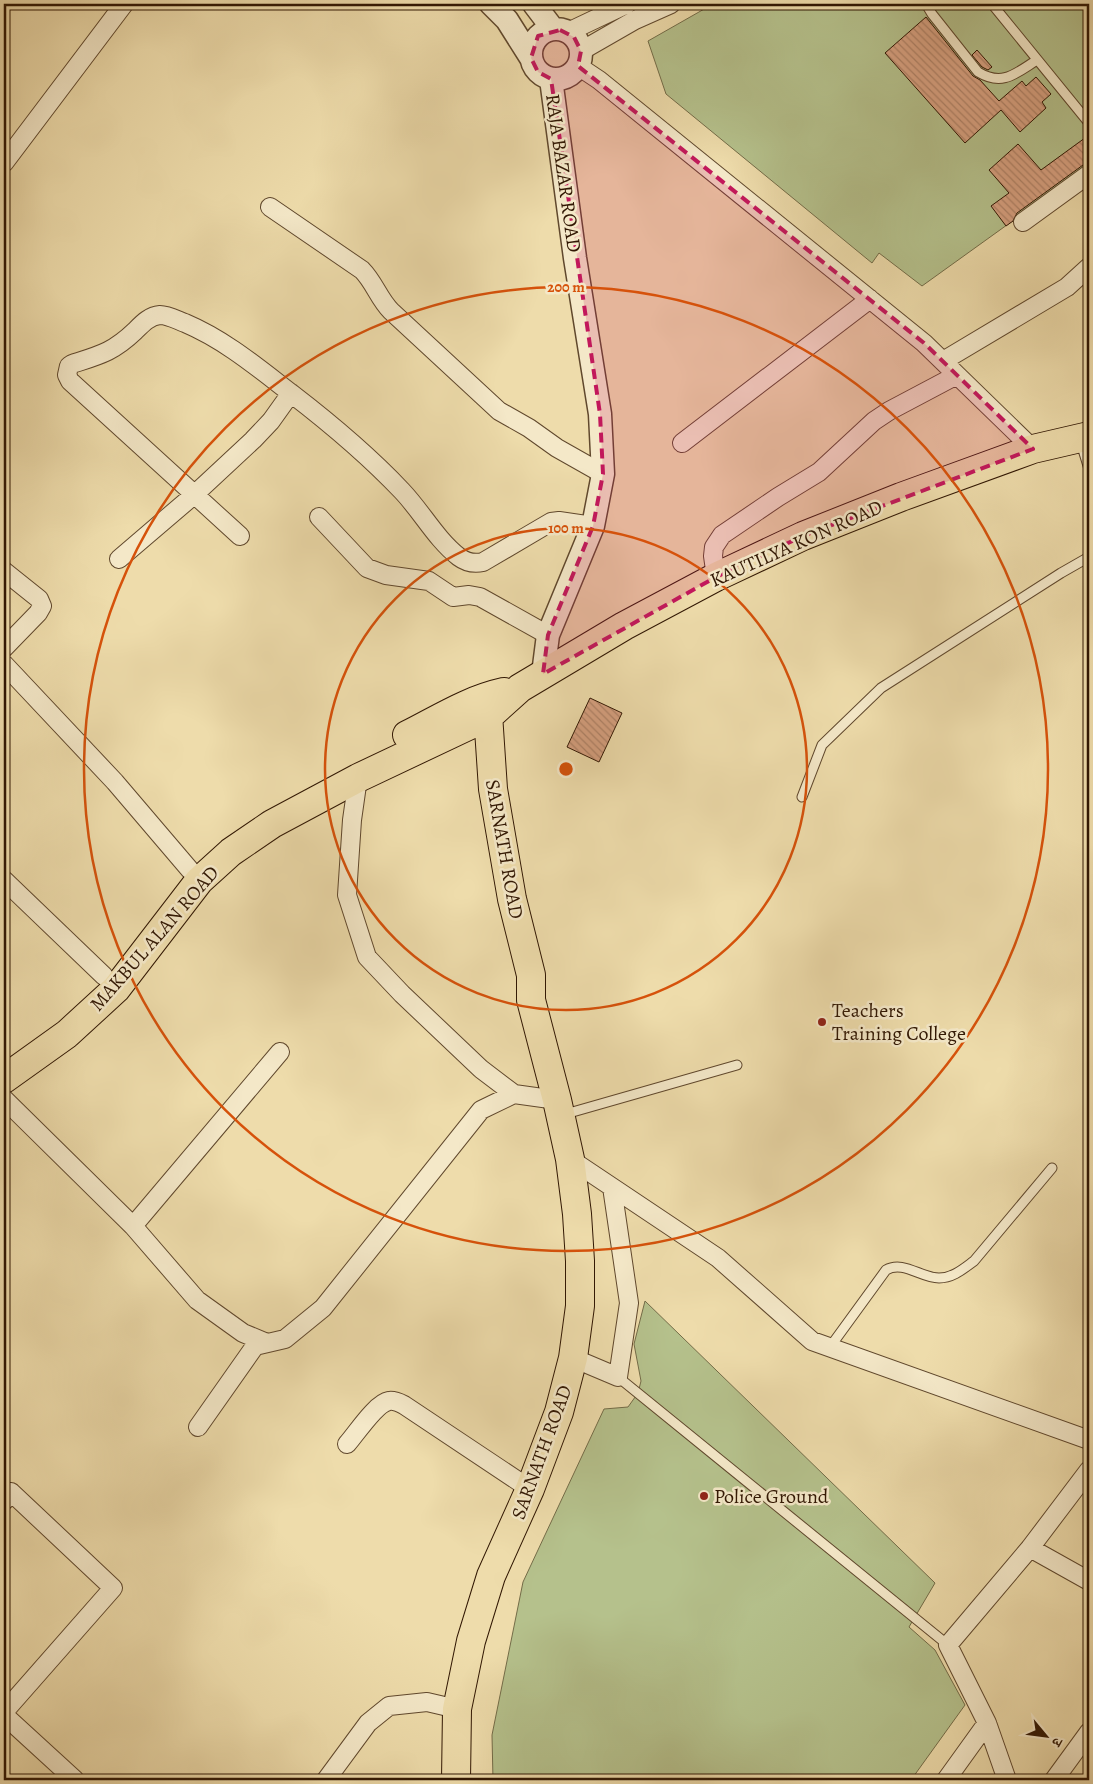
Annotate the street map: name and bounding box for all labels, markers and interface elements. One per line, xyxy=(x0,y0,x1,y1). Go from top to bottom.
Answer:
street label: RAJA BAZAR ROAD xyxy=(539,92,588,254)
text: 200 m xyxy=(547,277,585,297)
street label: KAUTILYA KON ROAD xyxy=(706,493,887,594)
text: 100 m xyxy=(548,518,584,538)
centre of rings xyxy=(557,760,575,778)
street label: SARNATH ROAD xyxy=(479,777,530,921)
street label: MAKBUL ALAN ROAD xyxy=(84,860,225,1017)
place label: Teachers Training College xyxy=(832,997,966,1047)
marker: Teachers Training College xyxy=(816,1016,828,1028)
street label: SARNATH ROAD xyxy=(505,1381,578,1523)
place label: Police Ground xyxy=(714,1483,829,1510)
marker: Police Ground xyxy=(698,1490,710,1502)
north arrow xyxy=(1020,1712,1070,1762)
text: उ xyxy=(1046,1733,1067,1751)

